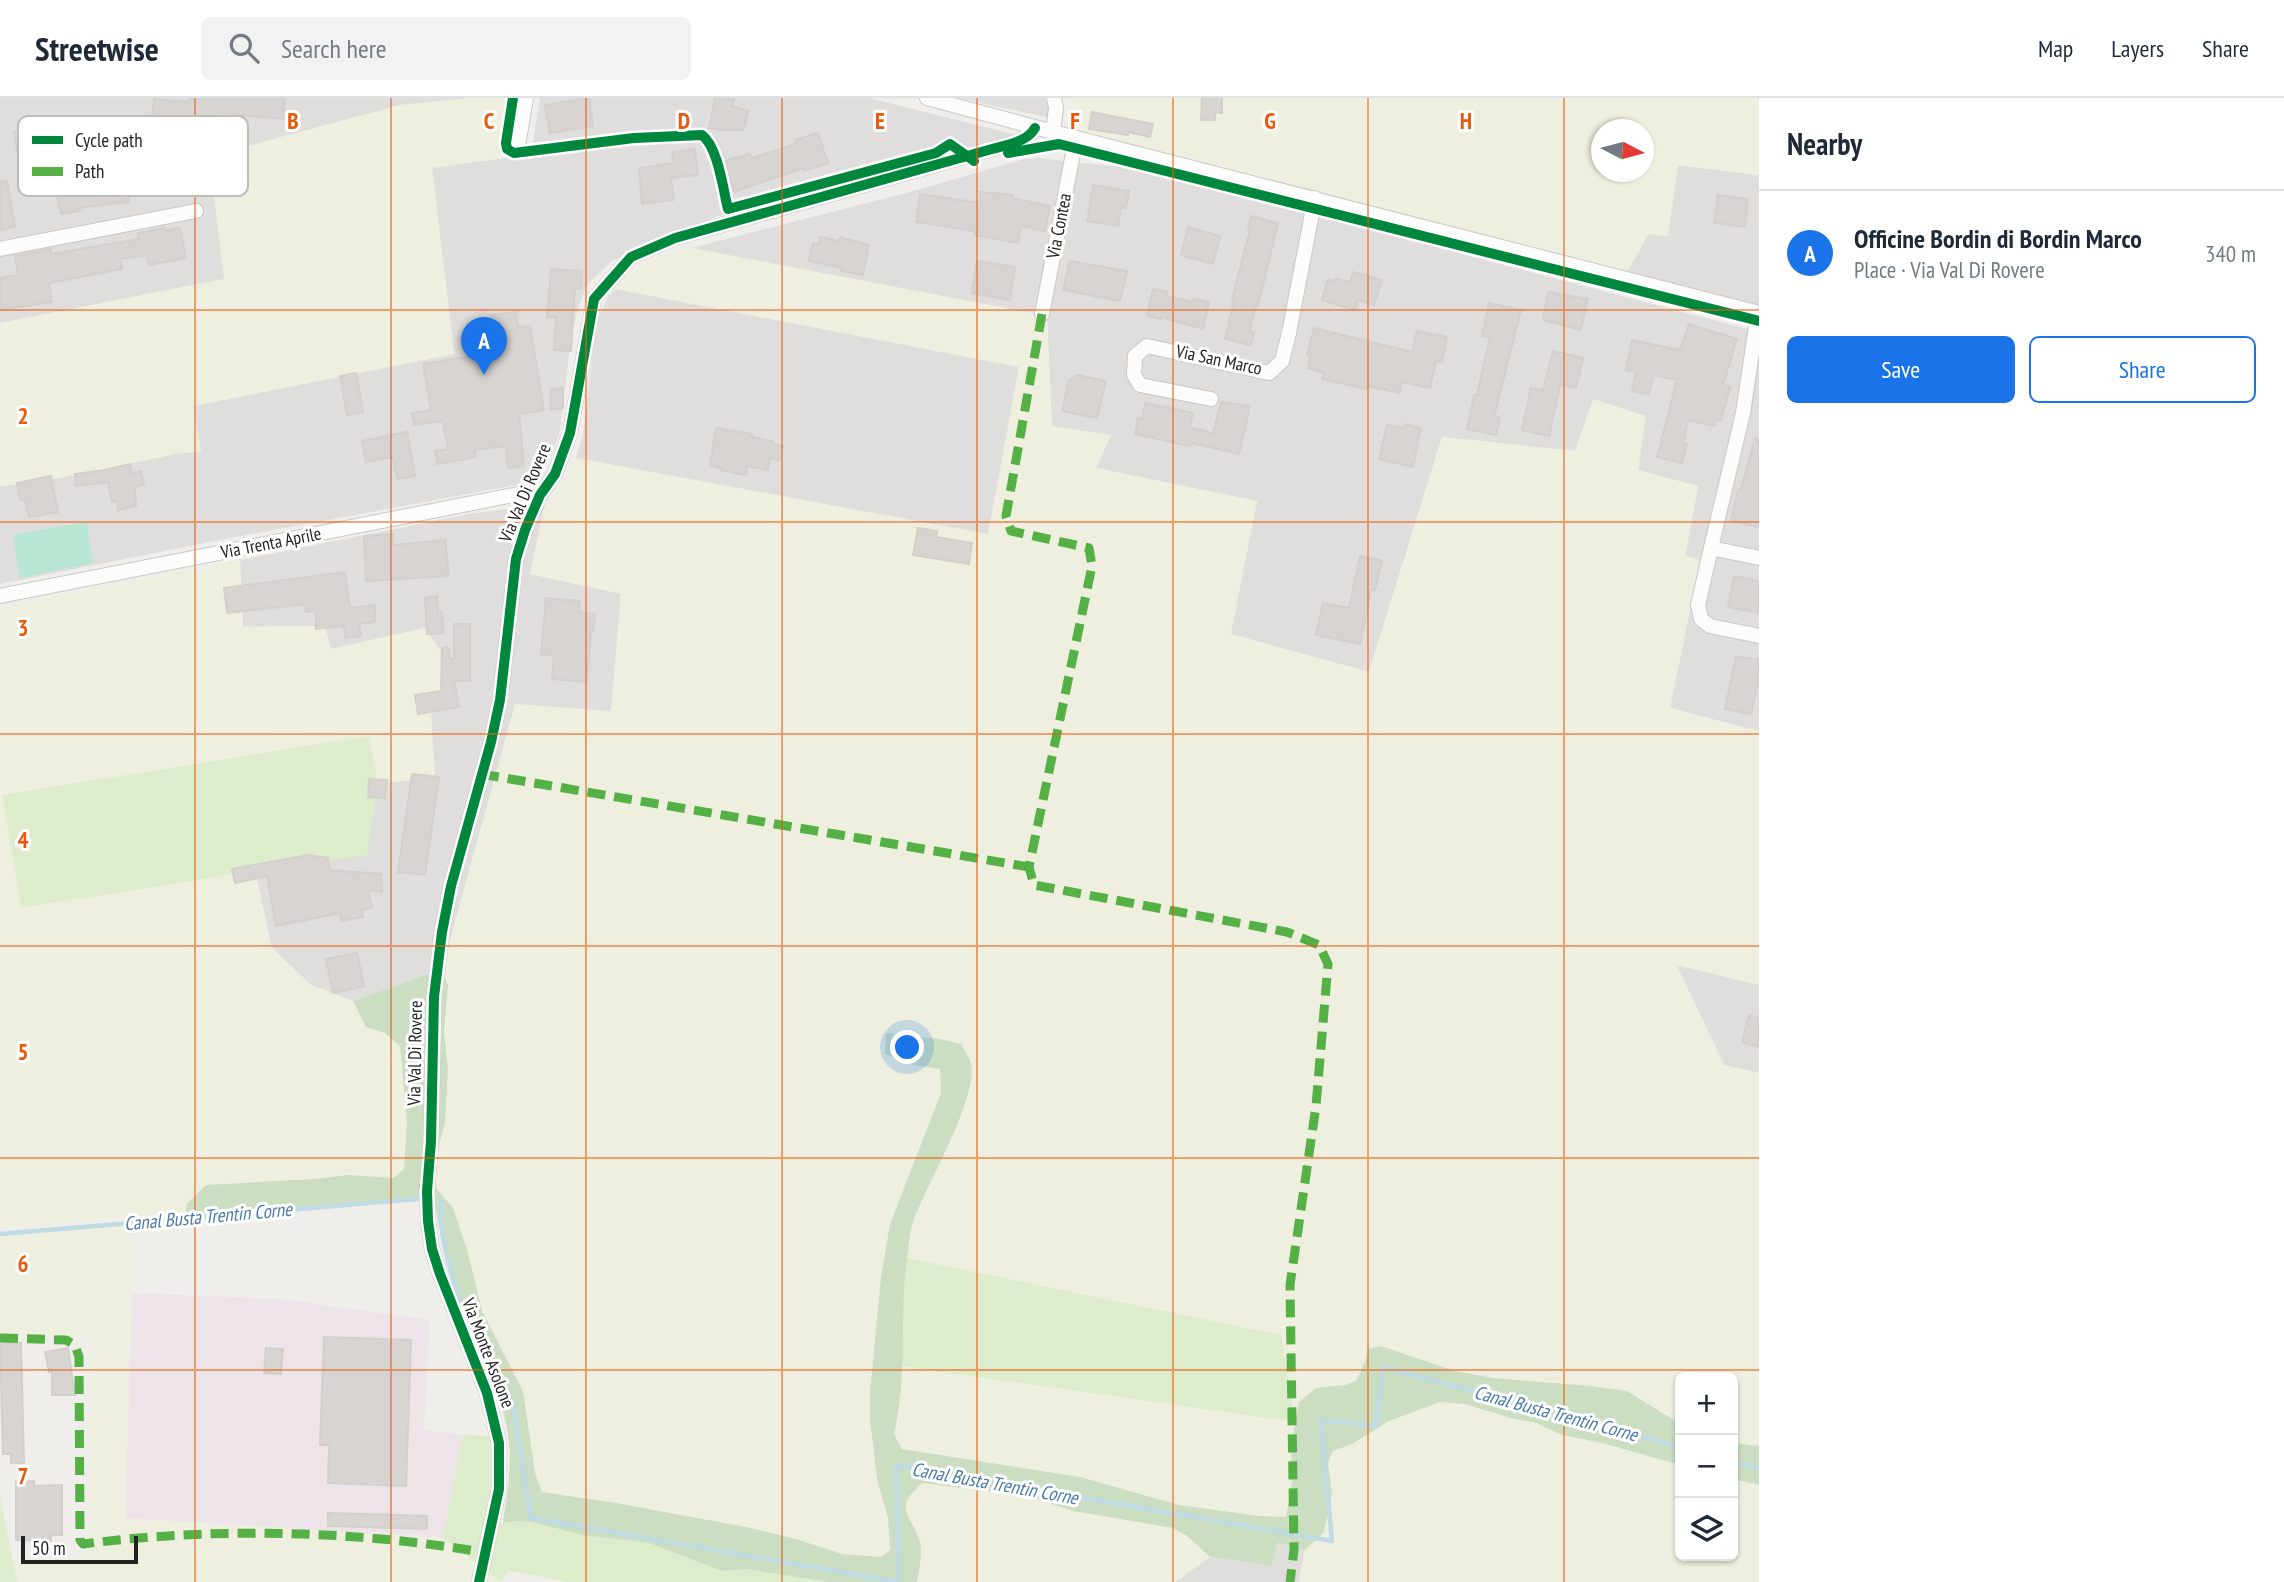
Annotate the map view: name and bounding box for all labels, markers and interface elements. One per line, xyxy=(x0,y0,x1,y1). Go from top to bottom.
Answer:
search box xyxy=(201,17,691,80)
text: Streetwise xyxy=(35,27,159,70)
icon: search xyxy=(225,29,263,67)
text: Search here xyxy=(281,32,387,65)
text: Map xyxy=(2038,33,2073,64)
text: Layers xyxy=(2111,33,2164,64)
text: Share xyxy=(2202,33,2249,64)
text: B xyxy=(287,106,299,135)
text: C xyxy=(484,106,495,135)
text: D xyxy=(678,106,690,135)
text: E xyxy=(875,106,885,135)
text: F xyxy=(1070,106,1080,135)
text: G xyxy=(1264,106,1276,135)
text: H xyxy=(1460,106,1472,135)
legend xyxy=(18,116,248,196)
north arrow xyxy=(1591,119,1654,182)
text: Nearby xyxy=(1787,124,1862,163)
text: Cycle path xyxy=(75,128,143,152)
text: Path xyxy=(75,159,104,183)
street label: Via Contea xyxy=(1041,191,1076,262)
text: Officine Bordin di Bordin Marco xyxy=(1854,222,2142,255)
text: A xyxy=(1804,239,1816,268)
text: 340 m xyxy=(2205,239,2256,268)
text: Place · Via Val Di Rovere xyxy=(1854,255,2045,284)
pin: A xyxy=(461,317,507,375)
button: Save xyxy=(1787,336,2015,403)
button: Share xyxy=(2029,336,2256,403)
street label: Via San Marco xyxy=(1173,339,1264,380)
text: 2 xyxy=(18,401,29,430)
street label: Via Val Di Rovere xyxy=(493,440,556,547)
street label: Via Trenta Aprile xyxy=(218,522,323,564)
text: 3 xyxy=(18,613,29,642)
text: 4 xyxy=(18,825,29,854)
street label: Via Val Di Rovere xyxy=(402,1000,427,1107)
your location xyxy=(890,1030,924,1064)
text: 5 xyxy=(18,1037,29,1066)
water label: Canal Busta Trentin Corne xyxy=(123,1197,294,1235)
text: 6 xyxy=(18,1249,29,1278)
street label: Via Monte Asolone xyxy=(457,1294,520,1411)
map controls xyxy=(1675,1372,1738,1561)
button: + xyxy=(1675,1372,1738,1435)
water label: Canal Busta Trentin Corne xyxy=(1472,1380,1641,1447)
button: − xyxy=(1675,1435,1738,1498)
water label: Canal Busta Trentin Corne xyxy=(910,1457,1081,1510)
text: 7 xyxy=(18,1461,29,1490)
button: layers xyxy=(1675,1498,1738,1561)
scale bar xyxy=(21,1533,138,1565)
text: 50 m xyxy=(32,1536,66,1560)

